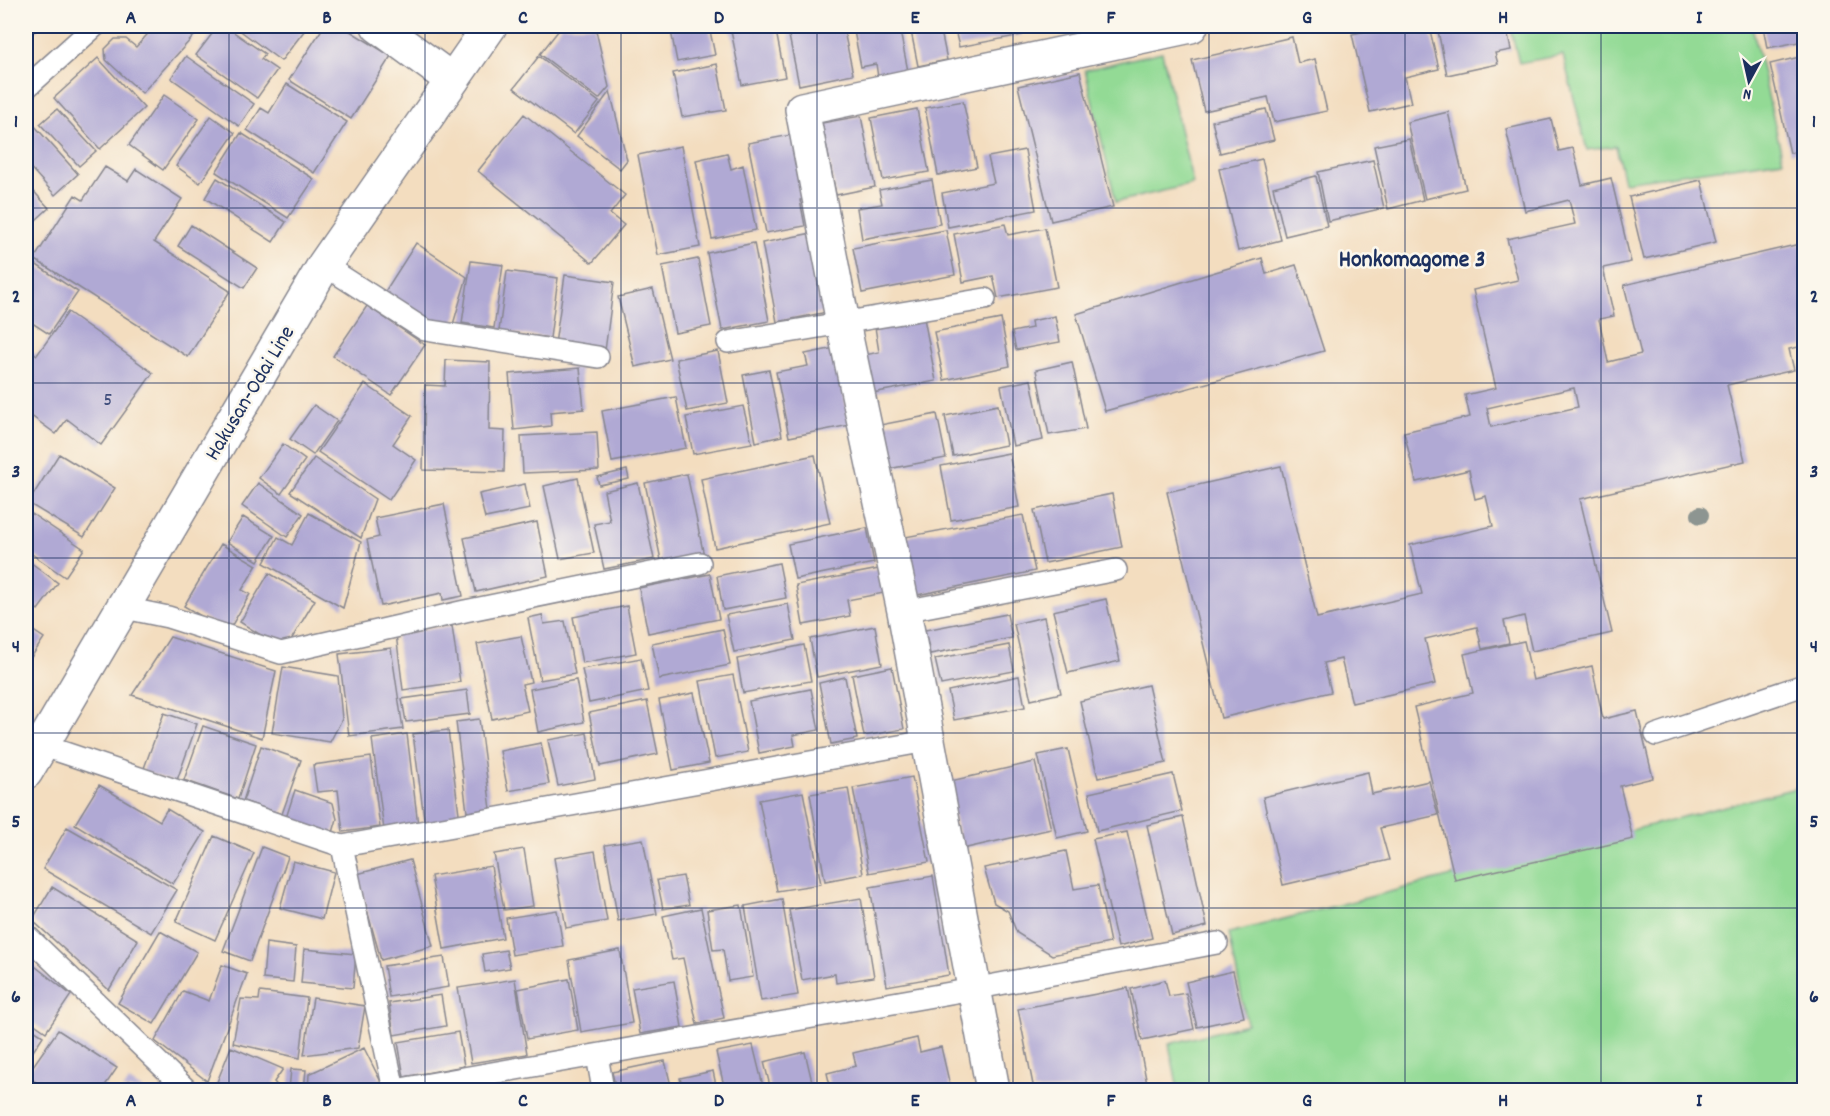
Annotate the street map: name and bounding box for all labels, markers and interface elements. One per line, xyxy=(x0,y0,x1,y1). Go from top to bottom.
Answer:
text: A xyxy=(126,5,137,33)
text: B xyxy=(322,5,332,33)
text: C xyxy=(518,5,528,33)
text: D xyxy=(714,5,725,33)
text: E xyxy=(910,5,920,33)
text: F xyxy=(1107,5,1117,33)
text: G xyxy=(1302,5,1312,33)
text: H xyxy=(1498,5,1508,33)
text: I xyxy=(1696,5,1703,33)
north arrow xyxy=(1719,51,1779,111)
text: N xyxy=(1742,81,1753,105)
text: 1 xyxy=(14,109,18,137)
text: 1 xyxy=(1812,109,1816,137)
district label: Honkomagome 3 xyxy=(1339,244,1485,278)
text: 2 xyxy=(12,284,20,312)
text: 2 xyxy=(1810,284,1818,312)
street label: Hakusan-Odai Line xyxy=(198,320,304,467)
house number: 5 xyxy=(103,387,113,415)
text: 3 xyxy=(12,459,20,487)
text: 3 xyxy=(1810,459,1818,487)
text: 4 xyxy=(12,634,20,662)
text: 4 xyxy=(1810,634,1818,662)
text: 5 xyxy=(11,809,21,837)
text: 5 xyxy=(1809,809,1819,837)
text: 6 xyxy=(11,984,21,1012)
text: 6 xyxy=(1809,984,1819,1012)
text: A xyxy=(126,1088,137,1116)
text: B xyxy=(322,1088,332,1116)
text: C xyxy=(518,1088,528,1116)
text: D xyxy=(714,1088,725,1116)
text: E xyxy=(910,1088,920,1116)
text: F xyxy=(1107,1088,1117,1116)
text: G xyxy=(1302,1088,1312,1116)
text: H xyxy=(1498,1088,1508,1116)
text: I xyxy=(1696,1088,1703,1116)

